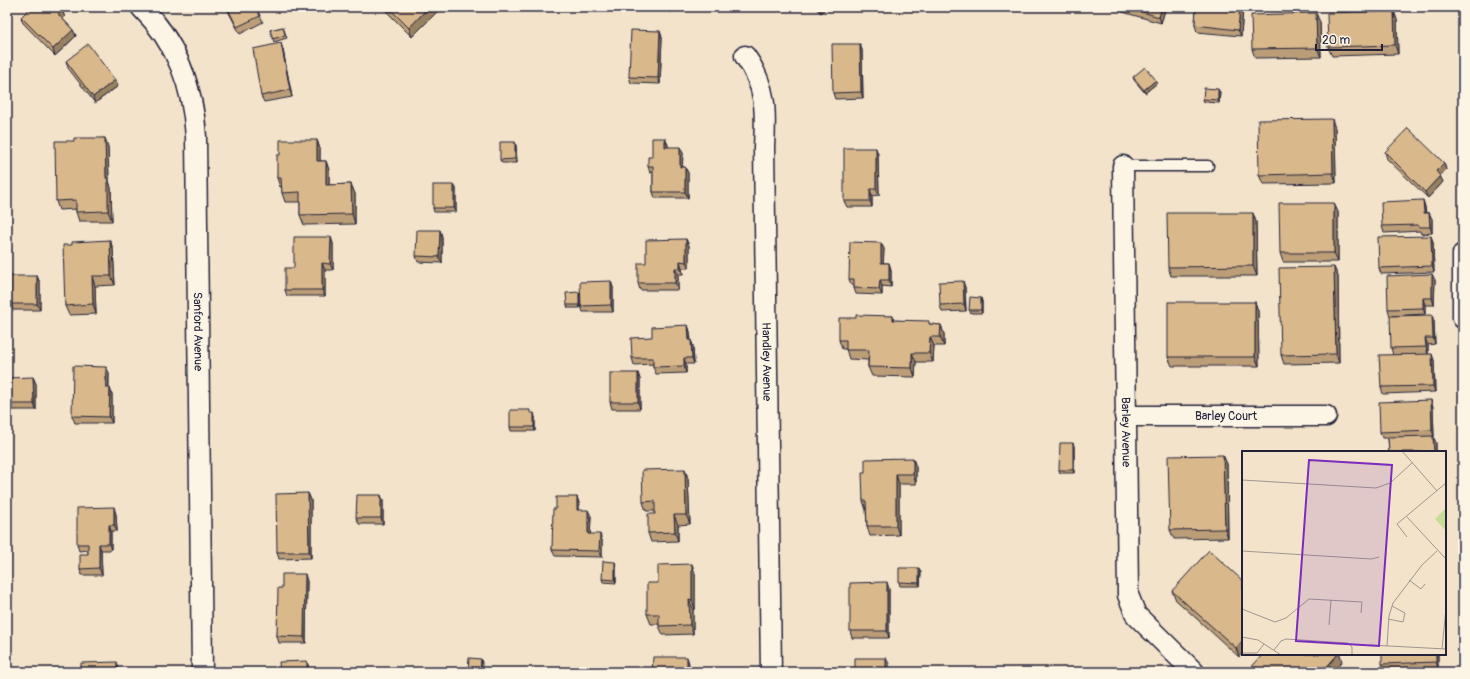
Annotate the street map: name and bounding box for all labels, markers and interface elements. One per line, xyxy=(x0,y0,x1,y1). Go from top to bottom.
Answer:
scale bar xyxy=(1316,26,1382,52)
text: 20 m xyxy=(1322,33,1351,48)
street label: Sanford Avenue xyxy=(190,292,206,371)
street label: Handley Avenue xyxy=(758,322,774,401)
street label: Barley Avenue xyxy=(1118,397,1134,467)
street label: Barley Court xyxy=(1195,409,1257,424)
inset map xyxy=(1242,451,1446,655)

